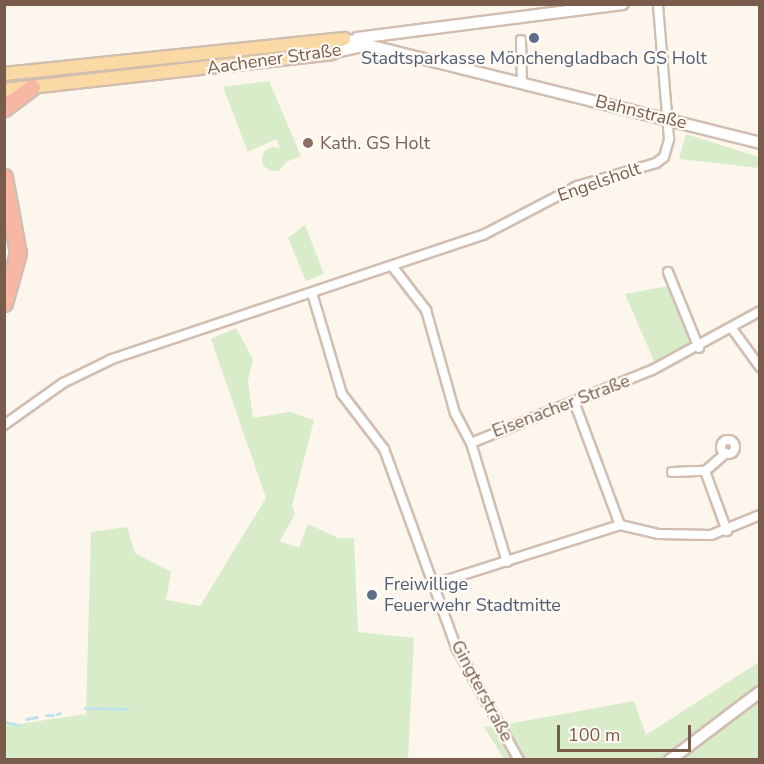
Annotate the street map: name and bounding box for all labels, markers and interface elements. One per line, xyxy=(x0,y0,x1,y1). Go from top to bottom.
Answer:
marker: Stadtsparkasse Mönchengladbach GS Holt xyxy=(527,31,541,45)
street label: Aachener Straße xyxy=(205,39,343,79)
place label: Stadtsparkasse Mönchengladbach GS Holt xyxy=(361,47,707,69)
street label: Bahnstraße xyxy=(593,90,689,134)
place label: Kath. GS Holt xyxy=(320,132,430,154)
marker: Kath. GS Holt xyxy=(301,136,315,150)
street label: Engelsholt xyxy=(555,158,643,206)
street label: Eisenacher Straße xyxy=(489,370,633,442)
place label: Freiwillige Feuerwehr Stadtmitte xyxy=(384,574,561,616)
marker: Freiwillige Feuerwehr Stadtmitte xyxy=(365,588,379,602)
street label: Gingterstraße xyxy=(446,637,518,745)
scale bar xyxy=(560,713,694,751)
text: 100 m xyxy=(568,723,620,747)

